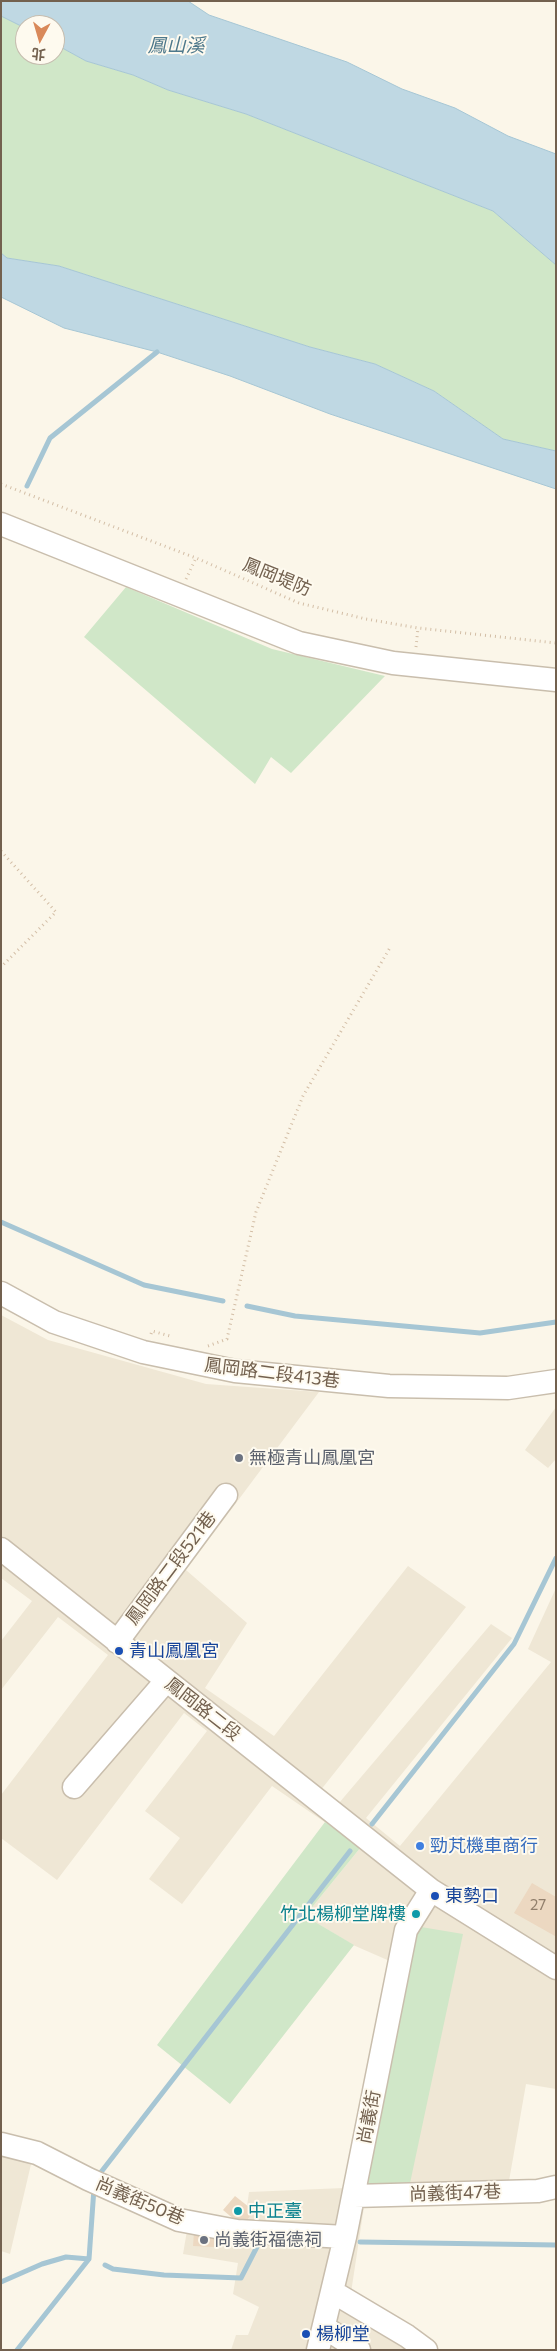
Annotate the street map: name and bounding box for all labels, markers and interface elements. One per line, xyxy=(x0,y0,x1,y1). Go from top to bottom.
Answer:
north arrow xyxy=(15,15,65,65)
water label: 鳳山溪 xyxy=(148,35,204,57)
text: 北 xyxy=(31,45,46,64)
street label: 鳳岡堤防 xyxy=(240,554,314,600)
street label: 鳳岡路二段413巷 xyxy=(203,1354,341,1392)
place label: 無極青山鳳凰宮 xyxy=(249,1447,375,1469)
marker: 無極青山鳳凰宮 xyxy=(233,1452,245,1464)
street label: 鳳岡路二段521巷 xyxy=(121,1507,221,1629)
place label: 青山鳳凰宮 xyxy=(129,1640,219,1662)
marker: 青山鳳凰宮 xyxy=(113,1645,125,1657)
street label: 鳳岡路二段 xyxy=(161,1673,245,1745)
place label: 勁芃機車商行 xyxy=(430,1835,538,1857)
marker: 勁芃機車商行 xyxy=(414,1840,426,1852)
place label: 東勢口 xyxy=(445,1885,499,1907)
marker: 東勢口 xyxy=(429,1890,441,1902)
house number: 27 xyxy=(530,1896,546,1914)
place label: 竹北楊柳堂牌樓 xyxy=(280,1903,406,1925)
marker: 竹北楊柳堂牌樓 xyxy=(410,1908,422,1920)
street label: 尚義街 xyxy=(353,2088,385,2146)
street label: 尚義街50巷 xyxy=(92,2173,188,2229)
street label: 尚義街47巷 xyxy=(409,2181,501,2205)
place label: 中正臺 xyxy=(248,2200,302,2222)
marker: 中正臺 xyxy=(232,2205,244,2217)
place label: 尚義街福德祠 xyxy=(214,2229,322,2251)
marker: 尚義街福德祠 xyxy=(198,2234,210,2246)
place label: 楊柳堂 xyxy=(316,2323,370,2345)
marker: 楊柳堂 xyxy=(300,2328,312,2340)

